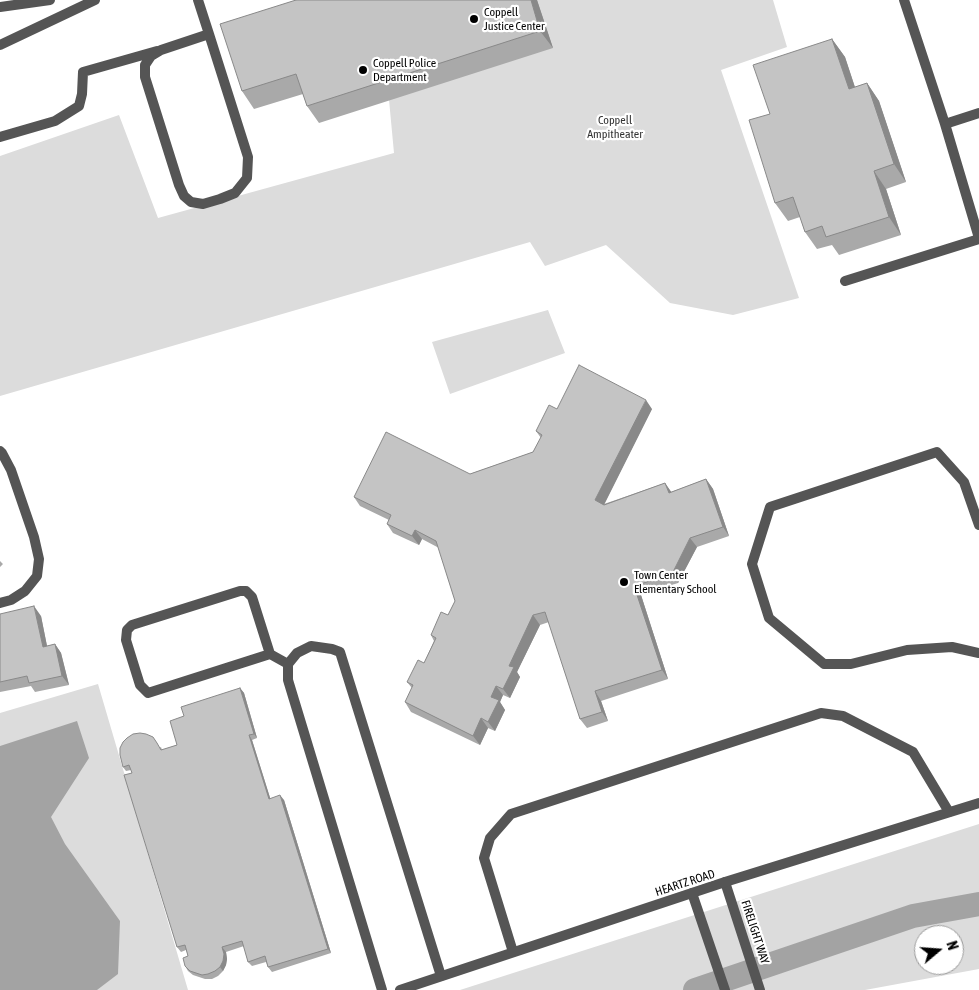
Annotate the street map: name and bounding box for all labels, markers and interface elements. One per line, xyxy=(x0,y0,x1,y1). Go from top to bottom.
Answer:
place label: Coppell Justice Center xyxy=(484,5,545,33)
marker: Coppell Justice Center xyxy=(468,13,480,25)
place label: Coppell Police Department xyxy=(373,56,436,84)
marker: Coppell Police Department xyxy=(357,64,369,76)
park label: Coppell Ampitheater xyxy=(587,113,643,141)
place label: Town Center Elementary School xyxy=(634,568,716,596)
marker: Town Center Elementary School xyxy=(618,576,630,588)
street label: HEARTZ ROAD xyxy=(653,867,717,899)
street label: FIRELIGHT WAY xyxy=(738,898,772,966)
north arrow xyxy=(914,925,964,975)
text: N xyxy=(943,939,961,952)

